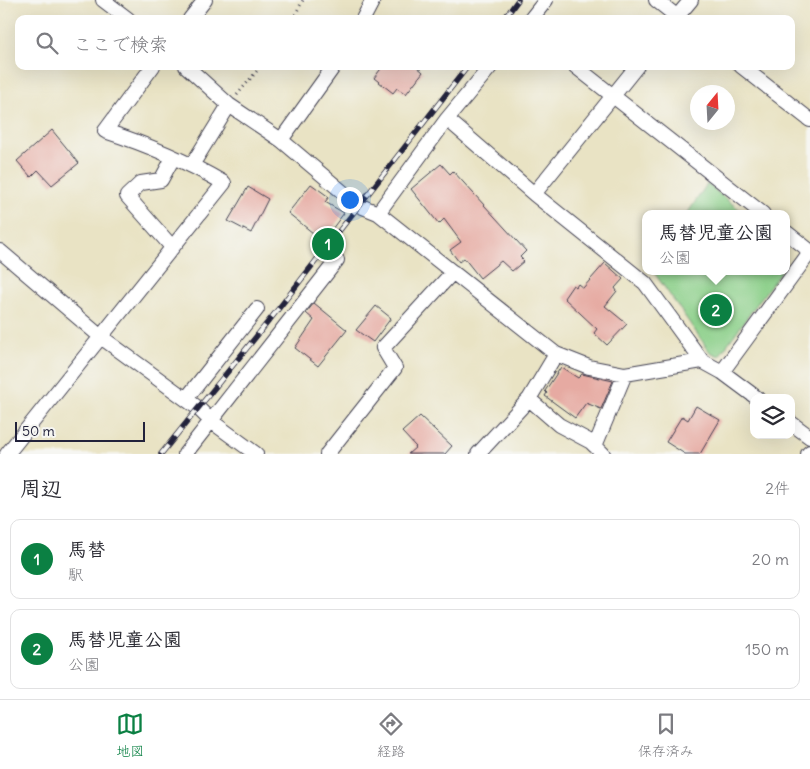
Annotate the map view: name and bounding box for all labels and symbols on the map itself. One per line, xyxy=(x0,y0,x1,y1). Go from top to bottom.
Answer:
north arrow xyxy=(690,85,735,130)
your location xyxy=(337,187,363,213)
pin: 1 xyxy=(312,225,344,263)
pin: 2 xyxy=(700,291,732,329)
scale bar xyxy=(15,419,145,442)

